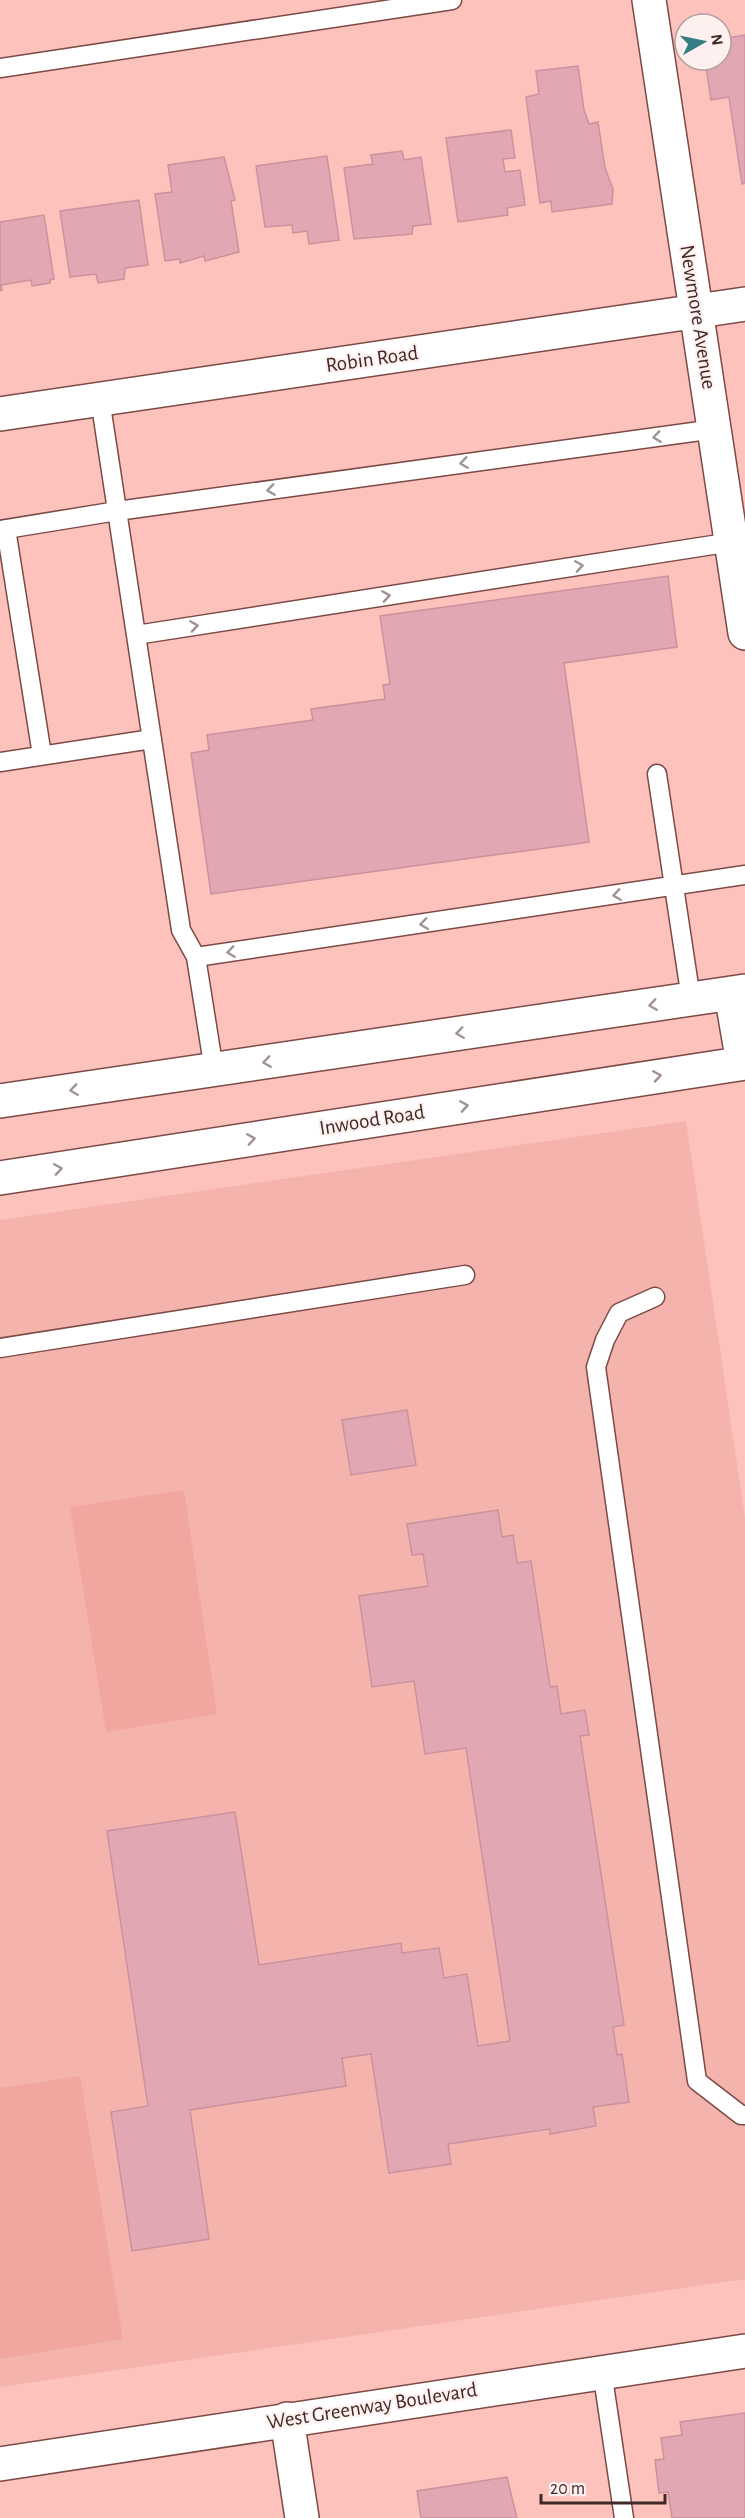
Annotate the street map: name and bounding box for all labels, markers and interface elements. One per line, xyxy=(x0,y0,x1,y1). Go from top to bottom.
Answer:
north arrow xyxy=(673,12,733,72)
text: N xyxy=(708,33,726,47)
street label: Newmore Avenue xyxy=(676,243,720,391)
street label: Robin Road xyxy=(324,342,420,376)
one-way arrow xyxy=(653,430,662,442)
one-way arrow xyxy=(459,457,469,469)
one-way arrow xyxy=(266,483,275,495)
one-way arrow xyxy=(574,560,584,573)
one-way arrow xyxy=(381,590,391,603)
one-way arrow xyxy=(188,620,198,633)
one-way arrow xyxy=(612,889,621,901)
one-way arrow xyxy=(419,917,428,929)
one-way arrow xyxy=(226,946,236,958)
one-way arrow xyxy=(648,998,657,1010)
one-way arrow xyxy=(455,1027,465,1039)
one-way arrow xyxy=(262,1055,272,1067)
one-way arrow xyxy=(652,1071,661,1083)
one-way arrow xyxy=(70,1084,79,1096)
one-way arrow xyxy=(459,1100,469,1113)
street label: Inwood Road xyxy=(318,1101,426,1139)
one-way arrow xyxy=(245,1133,255,1146)
one-way arrow xyxy=(53,1163,62,1175)
street label: West Greenway Boulevard xyxy=(265,2379,479,2433)
scale bar xyxy=(541,2467,666,2505)
text: 20 m xyxy=(550,2480,585,2498)

